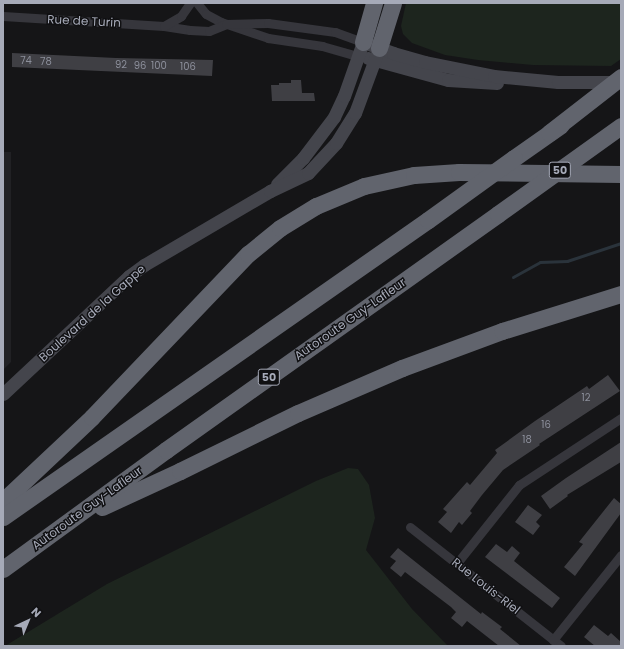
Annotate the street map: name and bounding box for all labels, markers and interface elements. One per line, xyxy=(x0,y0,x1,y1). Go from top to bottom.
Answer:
street label: Rue de Turin xyxy=(47,12,121,30)
house number: 74 xyxy=(20,55,32,67)
house number: 78 xyxy=(40,56,52,68)
house number: 92 xyxy=(115,59,127,71)
house number: 96 xyxy=(134,60,146,72)
house number: 100 xyxy=(151,60,167,72)
house number: 106 xyxy=(180,61,196,73)
road number: 50 xyxy=(548,161,572,179)
street label: Boulevard de la Gappe xyxy=(36,262,148,364)
street label: Autoroute Guy-Lafleur xyxy=(291,275,409,363)
road number: 50 xyxy=(257,368,281,386)
house number: 12 xyxy=(582,392,590,404)
house number: 16 xyxy=(541,419,551,431)
house number: 18 xyxy=(522,434,532,446)
street label: Autoroute Guy-Lafleur xyxy=(29,463,145,553)
street label: Rue Louis-Riel xyxy=(449,555,523,617)
north arrow xyxy=(8,601,48,641)
text: N xyxy=(28,604,45,621)

